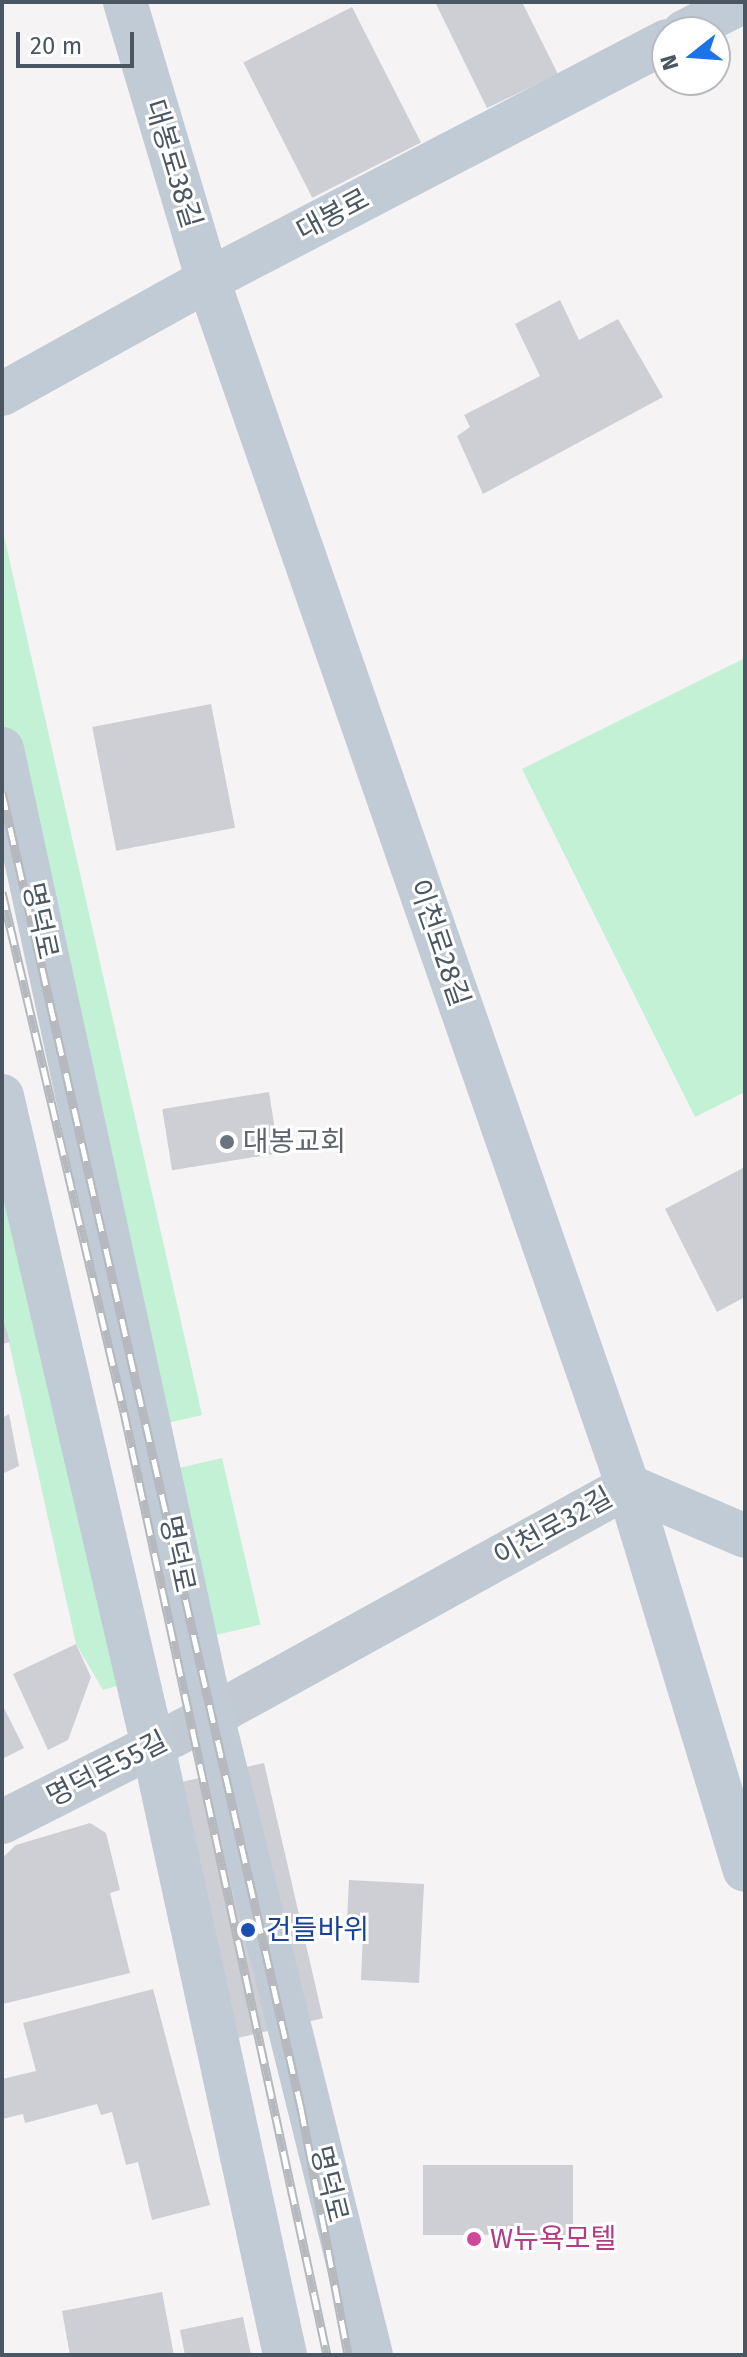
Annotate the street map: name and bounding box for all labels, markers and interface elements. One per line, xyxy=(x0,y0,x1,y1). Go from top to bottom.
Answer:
scale bar xyxy=(20,16,138,66)
north arrow xyxy=(651,16,731,96)
text: 20 m xyxy=(30,32,82,60)
text: N xyxy=(654,52,685,74)
street label: 대봉로38길 xyxy=(138,96,208,232)
street label: 대봉로 xyxy=(291,182,375,248)
street label: 이천로28길 xyxy=(402,875,476,1011)
street label: 명덕로 xyxy=(16,880,64,962)
place label: 대봉교회 xyxy=(243,1125,346,1159)
marker: 대봉교회 xyxy=(218,1133,236,1151)
street label: 이천로32길 xyxy=(488,1481,618,1573)
street label: 명덕로 xyxy=(153,1513,201,1595)
street label: 명덕로55길 xyxy=(41,1724,173,1814)
place label: 건들바위 xyxy=(266,1913,369,1947)
marker: 건들바위 xyxy=(237,1919,259,1941)
street label: 명덕로 xyxy=(303,2142,355,2226)
place label: W뉴욕모텔 xyxy=(490,2222,616,2256)
marker: W뉴욕모텔 xyxy=(465,2230,483,2248)

